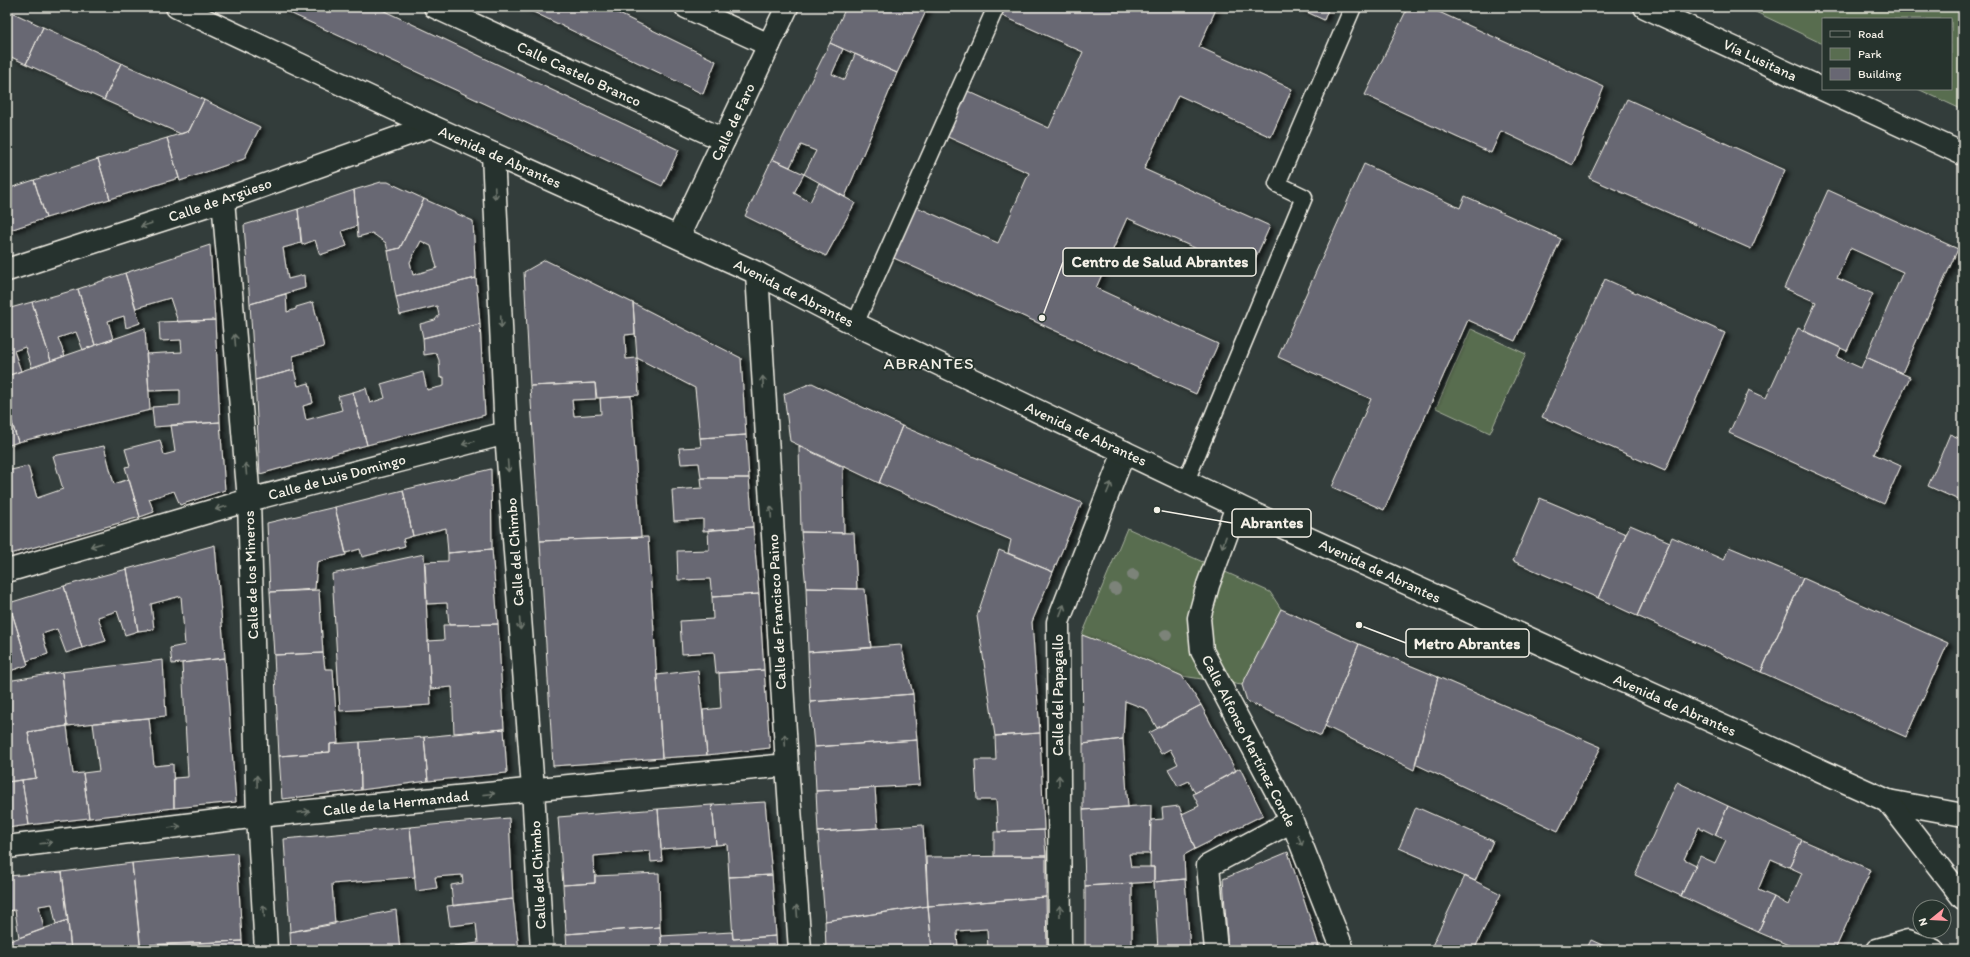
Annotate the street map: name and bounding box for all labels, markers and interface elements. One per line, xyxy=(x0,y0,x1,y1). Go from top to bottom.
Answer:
legend xyxy=(1822,18,1952,90)
text: Road xyxy=(1858,27,1884,41)
street label: Vía Lusitana xyxy=(1720,35,1800,85)
street label: Calle Castelo Branco xyxy=(514,37,644,111)
text: Park xyxy=(1858,47,1882,61)
text: Building xyxy=(1858,67,1902,81)
street label: Calle de Faro xyxy=(707,80,759,164)
street label: Avenida de Abrantes xyxy=(436,122,564,192)
street label: Calle de Argüeso xyxy=(166,174,274,226)
one-way arrow xyxy=(491,186,498,199)
one-way arrow xyxy=(140,222,153,229)
callout: Centro de Salud Abrantes xyxy=(1063,248,1256,276)
text: Centro de Salud Abrantes xyxy=(1072,252,1248,271)
street label: Avenida de Abrantes xyxy=(731,255,857,331)
one-way arrow xyxy=(497,315,504,328)
one-way arrow xyxy=(232,334,239,347)
district label: ABRANTES xyxy=(884,353,974,373)
one-way arrow xyxy=(760,376,767,389)
street label: Avenida de Abrantes xyxy=(1022,398,1150,470)
one-way arrow xyxy=(462,440,475,447)
street label: Calle de Luis Domingo xyxy=(266,450,408,504)
one-way arrow xyxy=(505,459,512,472)
one-way arrow xyxy=(243,463,250,476)
one-way arrow xyxy=(1106,483,1114,495)
street label: Calle del Chimbo xyxy=(502,497,528,607)
one-way arrow xyxy=(214,505,227,512)
one-way arrow xyxy=(768,506,775,519)
callout: Abrantes xyxy=(1232,509,1311,537)
street label: Calle de los Mineros xyxy=(240,510,262,640)
text: Abrantes xyxy=(1240,513,1303,532)
street label: Calle de Francisco Paino xyxy=(764,534,790,690)
street label: Avenida de Abrantes xyxy=(1316,535,1444,607)
one-way arrow xyxy=(1219,536,1227,548)
one-way arrow xyxy=(90,542,103,549)
one-way arrow xyxy=(1059,604,1067,616)
one-way arrow xyxy=(517,617,524,630)
callout: Metro Abrantes xyxy=(1406,629,1529,657)
street label: Calle del Papagallo xyxy=(1049,634,1067,756)
text: Metro Abrantes xyxy=(1414,634,1520,653)
street label: Calle Alfonso Martínez Conde xyxy=(1198,652,1300,830)
street label: Avenida de Abrantes xyxy=(1611,670,1739,740)
one-way arrow xyxy=(781,734,789,747)
one-way arrow xyxy=(253,775,261,788)
one-way arrow xyxy=(1055,775,1063,788)
street label: Calle de la Hermandad xyxy=(322,786,470,820)
one-way arrow xyxy=(482,790,495,797)
one-way arrow xyxy=(297,808,310,815)
street label: Calle del Chimbo xyxy=(526,820,550,930)
one-way arrow xyxy=(168,823,181,830)
one-way arrow xyxy=(1296,834,1304,846)
one-way arrow xyxy=(39,839,52,846)
north arrow xyxy=(1912,899,1952,939)
one-way arrow xyxy=(260,905,267,918)
one-way arrow xyxy=(794,905,801,918)
one-way arrow xyxy=(1056,905,1063,918)
text: N xyxy=(1916,916,1930,927)

